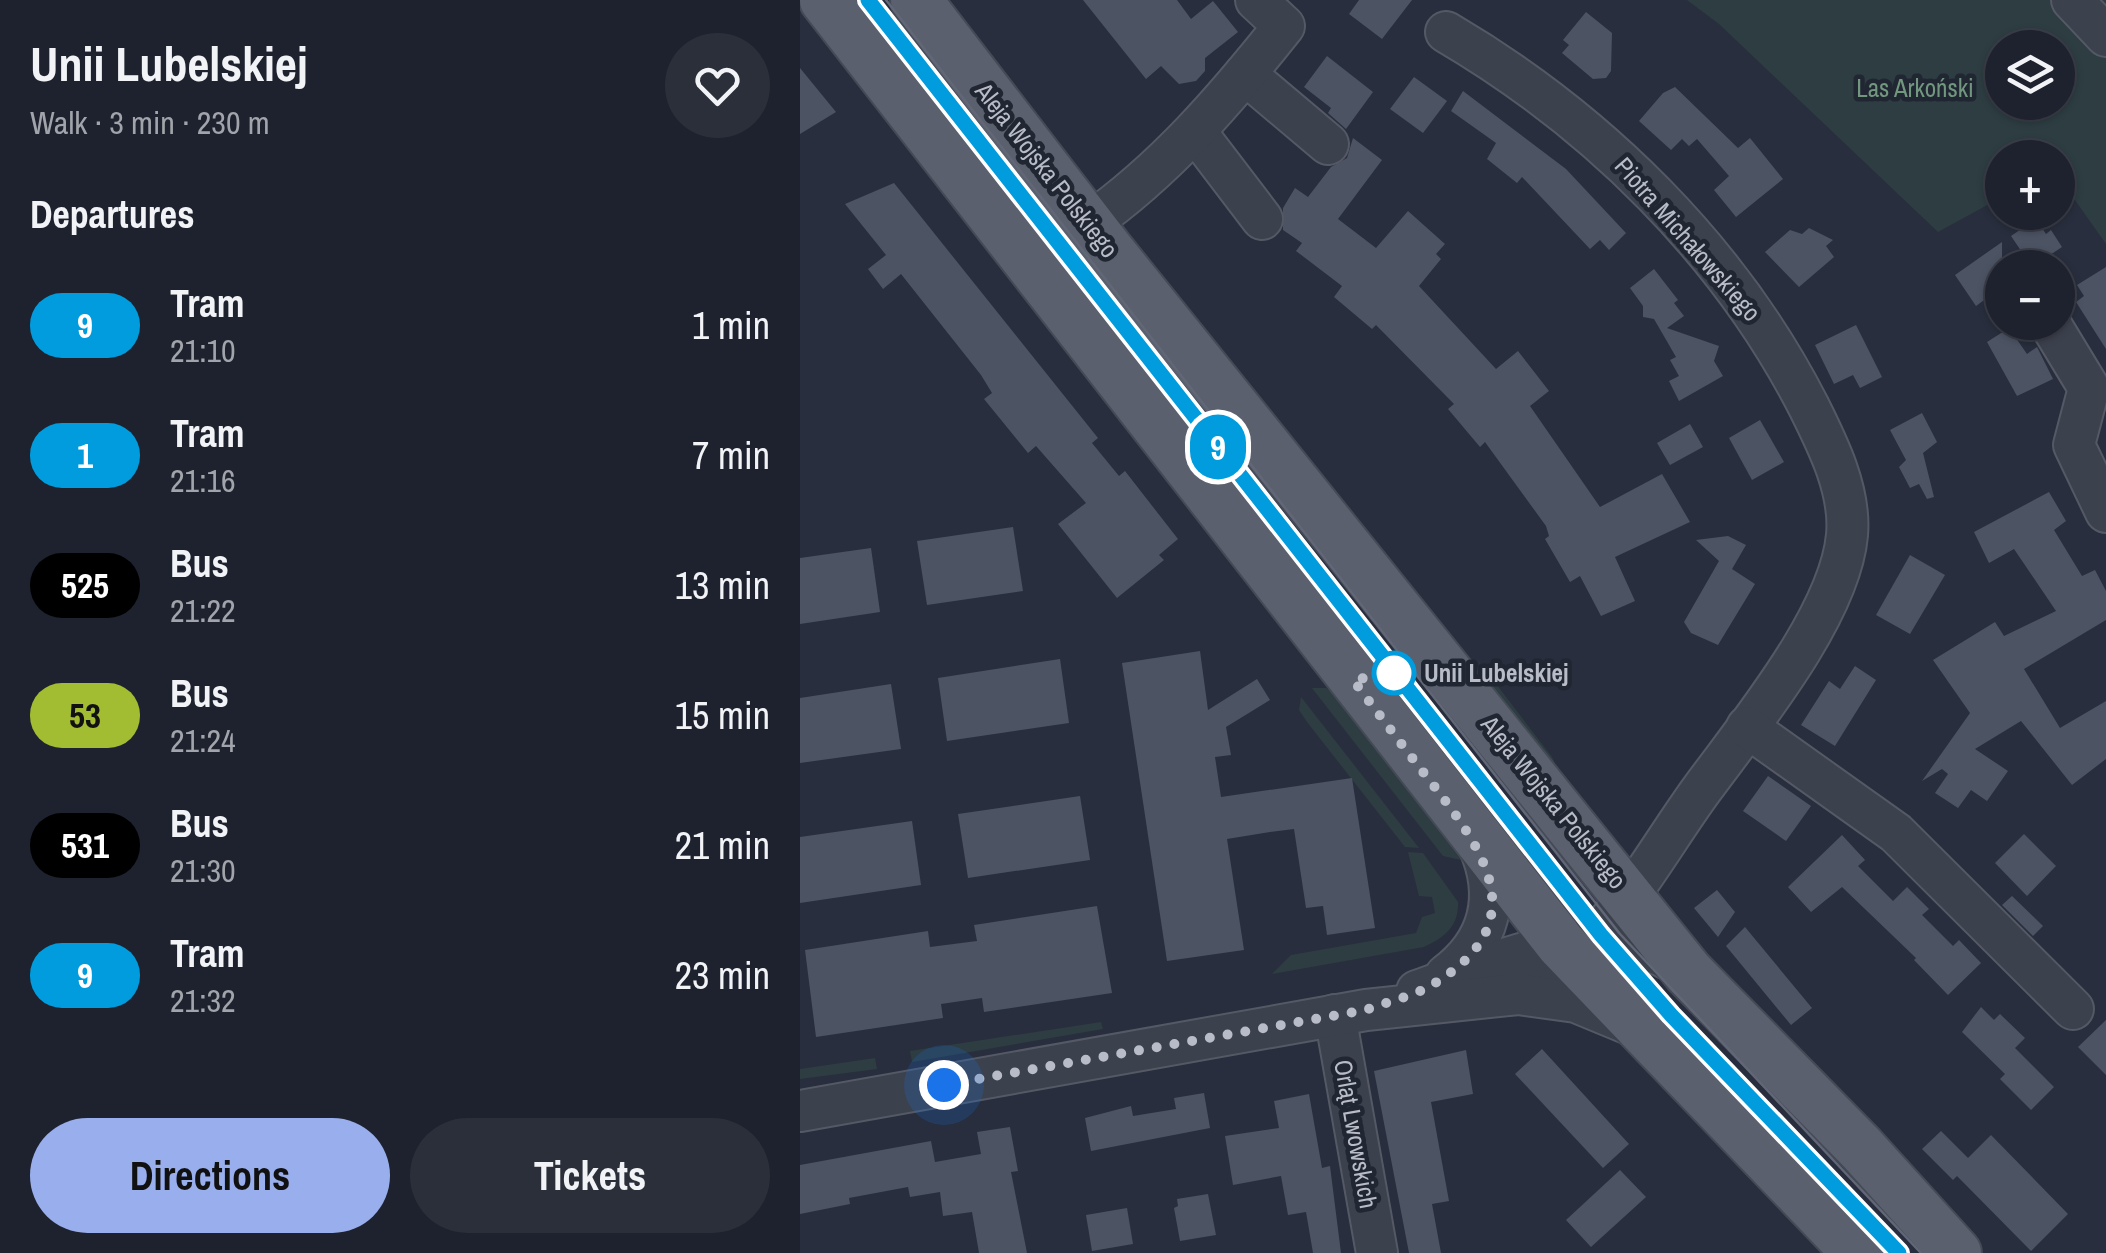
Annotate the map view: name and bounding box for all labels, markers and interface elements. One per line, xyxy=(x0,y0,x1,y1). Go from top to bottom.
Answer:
map controls xyxy=(1985,30,2075,340)
button: layers xyxy=(1985,30,2075,120)
text: Unii Lubelskiej xyxy=(30,31,308,96)
button: heart xyxy=(665,33,770,138)
park label: Las Arkoński xyxy=(1856,71,1974,105)
street label: Aleja Wojska Polskiego xyxy=(967,74,1126,265)
text: Walk · 3 min · 230 m xyxy=(30,101,270,144)
button: + xyxy=(1985,140,2075,230)
street label: Piotra Michałowskiego xyxy=(1607,150,1769,328)
text: Departures xyxy=(30,189,195,240)
button: − xyxy=(1985,250,2075,340)
text: Tram xyxy=(170,278,244,329)
text: 1 min xyxy=(692,300,770,351)
text: 9 xyxy=(77,302,93,349)
text: 21:10 xyxy=(170,329,236,372)
text: Tram xyxy=(170,408,244,459)
line badge: 9 xyxy=(1186,414,1250,480)
text: 9 xyxy=(1210,424,1226,471)
text: 7 min xyxy=(692,430,770,481)
text: 1 xyxy=(77,432,93,479)
text: 21:16 xyxy=(170,459,236,502)
text: Bus xyxy=(170,538,229,589)
text: 13 min xyxy=(675,560,770,611)
text: 525 xyxy=(61,562,109,609)
text: 21:22 xyxy=(170,589,236,632)
marker: Unii Lubelskiej xyxy=(1373,652,1415,694)
place label: Unii Lubelskiej xyxy=(1424,656,1569,690)
text: Bus xyxy=(170,668,229,719)
text: 15 min xyxy=(675,690,770,741)
text: 53 xyxy=(69,692,101,739)
street label: Aleja Wojska Polskiego xyxy=(1473,707,1635,896)
text: 21:24 xyxy=(170,719,236,762)
text: Bus xyxy=(170,798,229,849)
text: 21 min xyxy=(675,820,770,871)
text: 531 xyxy=(61,822,109,869)
text: 21:30 xyxy=(170,849,236,892)
text: Tram xyxy=(170,928,244,979)
text: 23 min xyxy=(675,950,770,1001)
text: 9 xyxy=(77,952,93,999)
text: 21:32 xyxy=(170,979,236,1022)
street label: Orląt Lwowskich xyxy=(1326,1057,1386,1211)
your location xyxy=(919,1060,969,1110)
button: Directions xyxy=(30,1118,390,1233)
button: Tickets xyxy=(410,1118,770,1233)

